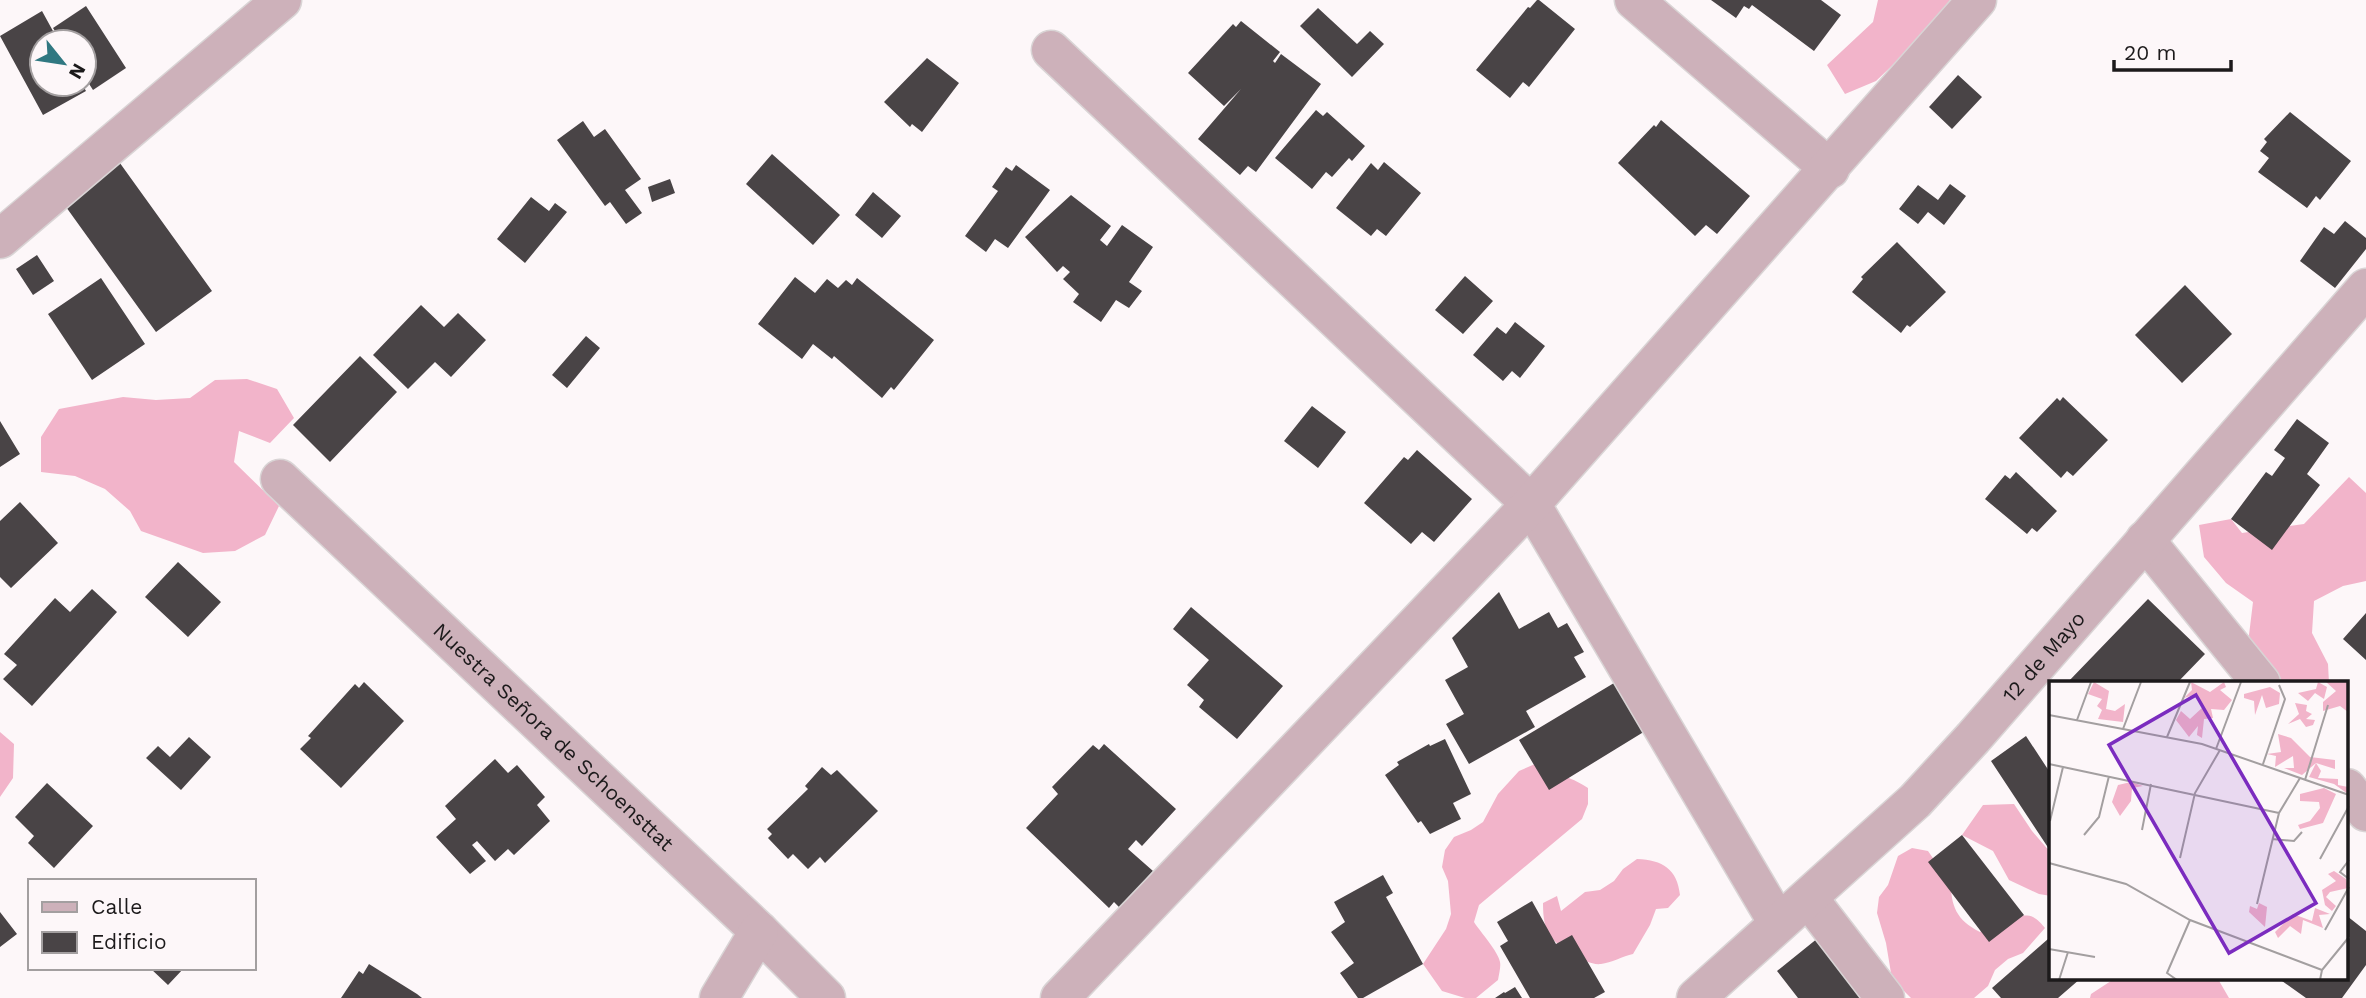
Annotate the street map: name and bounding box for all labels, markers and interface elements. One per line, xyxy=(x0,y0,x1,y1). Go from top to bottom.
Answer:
north arrow xyxy=(28,28,98,98)
scale bar xyxy=(2114,28,2231,72)
text: 20 m xyxy=(2124,40,2176,65)
text: N xyxy=(64,59,91,83)
street label: 12 de Mayo xyxy=(1997,606,2090,707)
street label: Nuestra Señora de Schoensttat xyxy=(428,617,679,856)
inset map xyxy=(2049,681,2348,981)
legend xyxy=(28,879,256,970)
text: Calle xyxy=(91,894,142,919)
text: Edificio xyxy=(91,929,167,954)

